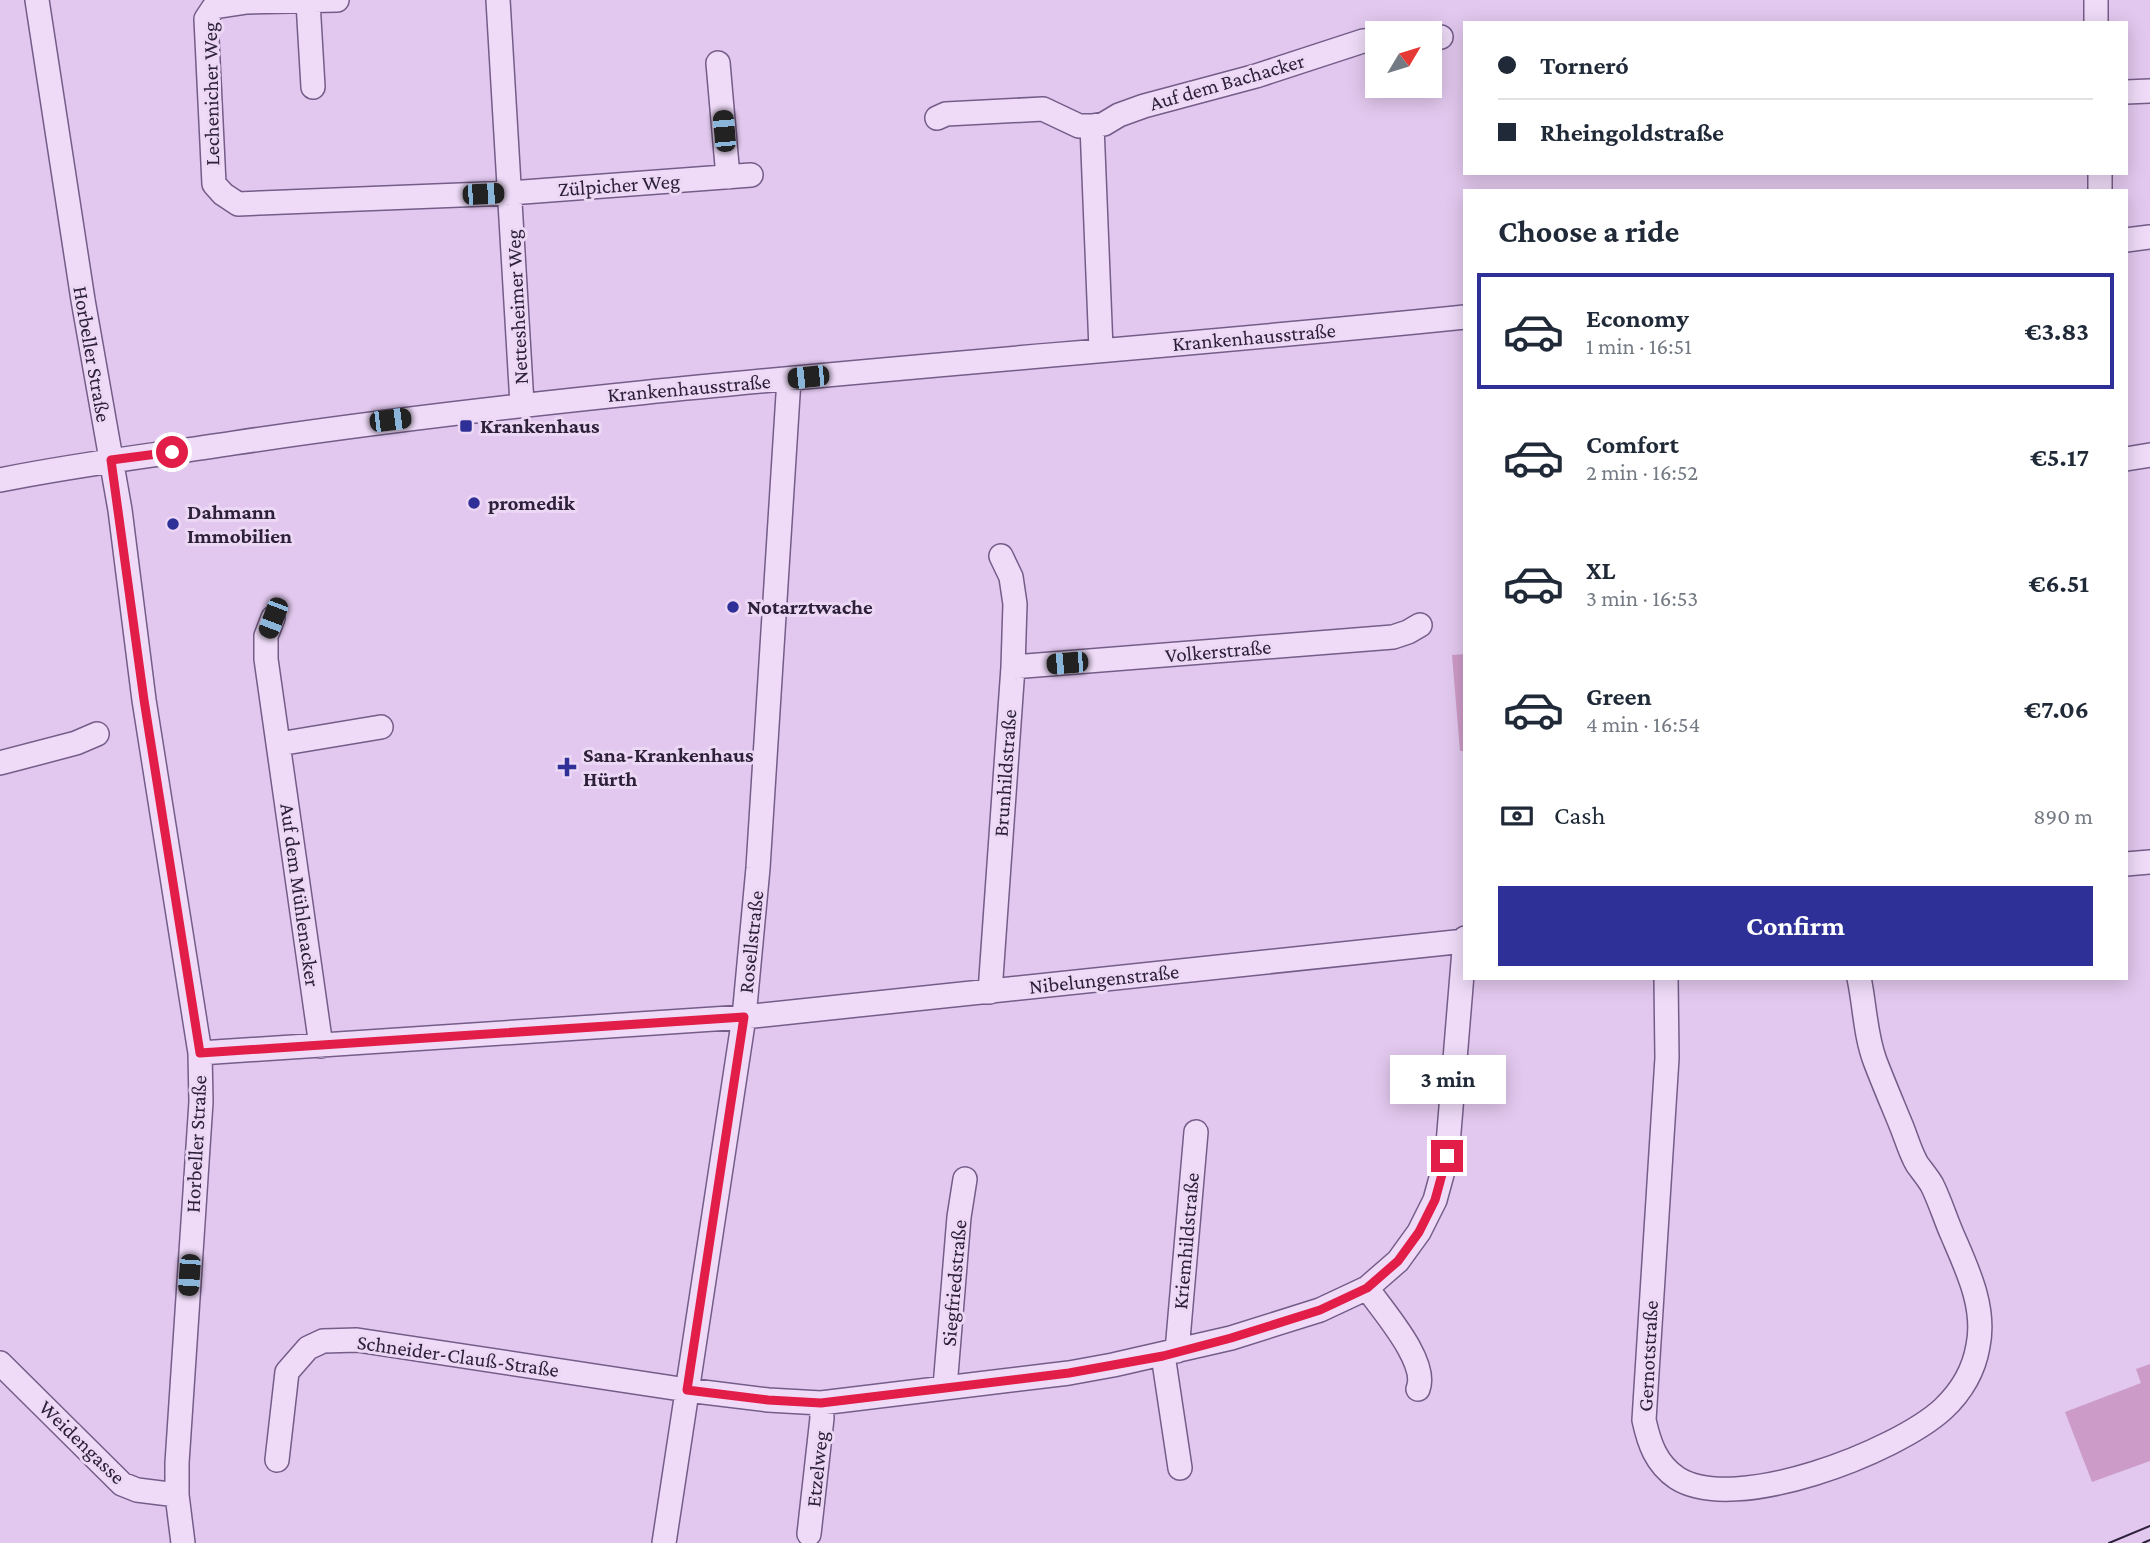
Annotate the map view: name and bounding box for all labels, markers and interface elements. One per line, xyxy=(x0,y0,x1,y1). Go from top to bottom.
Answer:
north arrow xyxy=(1365,21,1442,98)
map controls xyxy=(1365,21,1442,98)
street label: Lechenicher Weg xyxy=(198,22,224,166)
street label: Auf dem Bachacker xyxy=(1147,48,1308,116)
text: Torneró xyxy=(1540,51,1629,80)
car xyxy=(712,109,737,153)
text: Rheingoldstraße xyxy=(1540,118,1724,147)
street label: Zülpicher Weg xyxy=(557,169,681,201)
car xyxy=(462,182,505,206)
text: Choose a ride xyxy=(1498,213,1679,249)
street label: Nettesheimer Weg xyxy=(501,229,533,385)
street label: Horbeller Straße xyxy=(68,284,116,424)
icon: car xyxy=(1502,300,1565,363)
text: Economy xyxy=(1586,304,1689,333)
text: €3.83 xyxy=(2024,317,2089,346)
street label: Krankenhausstraße xyxy=(1171,318,1337,356)
text: 1 min · 16:51 xyxy=(1586,333,1692,359)
car xyxy=(787,364,830,390)
street label: Krankenhausstraße xyxy=(606,369,772,407)
car xyxy=(368,407,413,433)
place label: Krankenhaus xyxy=(480,414,600,438)
marker: Krankenhaus xyxy=(458,418,474,434)
icon: car xyxy=(1502,426,1565,489)
text: Comfort xyxy=(1586,430,1679,459)
route start xyxy=(156,436,188,468)
text: €5.17 xyxy=(2030,443,2089,472)
text: 2 min · 16:52 xyxy=(1586,459,1698,485)
place label: promedik xyxy=(488,491,575,515)
marker: promedik xyxy=(466,495,482,511)
place label: Dahmann Immobilien xyxy=(187,500,292,548)
marker: Dahmann Immobilien xyxy=(165,516,181,532)
icon: car xyxy=(1502,552,1565,615)
text: XL xyxy=(1586,556,1615,585)
text: €6.51 xyxy=(2028,569,2089,598)
text: 3 min · 16:53 xyxy=(1586,585,1698,611)
car xyxy=(256,595,291,641)
place label: Notarztwache xyxy=(747,595,873,619)
marker: Notarztwache xyxy=(725,599,741,615)
street label: Volkerstraße xyxy=(1164,634,1272,668)
car xyxy=(1046,651,1089,675)
icon: car xyxy=(1502,678,1565,741)
text: Green xyxy=(1586,682,1652,711)
text: €7.06 xyxy=(2024,695,2089,724)
street label: Brunhildstraße xyxy=(989,709,1021,837)
text: 4 min · 16:54 xyxy=(1586,711,1700,737)
place label: Sana-Krankenhaus Hürth xyxy=(583,743,754,791)
marker: Sana-Krankenhaus Hürth xyxy=(557,757,577,777)
icon: cash xyxy=(1498,797,1536,835)
text: Cash xyxy=(1554,801,1605,830)
street label: Auf dem Mühlenacker xyxy=(275,802,325,989)
text: 890 m xyxy=(2033,803,2093,829)
button: Confirm xyxy=(1498,886,2093,966)
street label: Rosellstraße xyxy=(734,889,768,995)
street label: Nibelungenstraße xyxy=(1028,959,1180,999)
callout: 3 min xyxy=(1389,1054,1505,1104)
text: 3 min xyxy=(1420,1066,1476,1092)
street label: Horbeller Straße xyxy=(180,1075,212,1213)
route end xyxy=(1431,1140,1463,1172)
street label: Kriemhildstraße xyxy=(1168,1172,1204,1310)
street label: Siegfriedstraße xyxy=(937,1219,971,1347)
car xyxy=(178,1253,201,1297)
street label: Gernotstraße xyxy=(1633,1300,1663,1412)
street label: Schneider-Clauß-Straße xyxy=(355,1330,561,1382)
street label: Weidengasse xyxy=(34,1395,130,1489)
street label: Etzelweg xyxy=(801,1430,833,1508)

